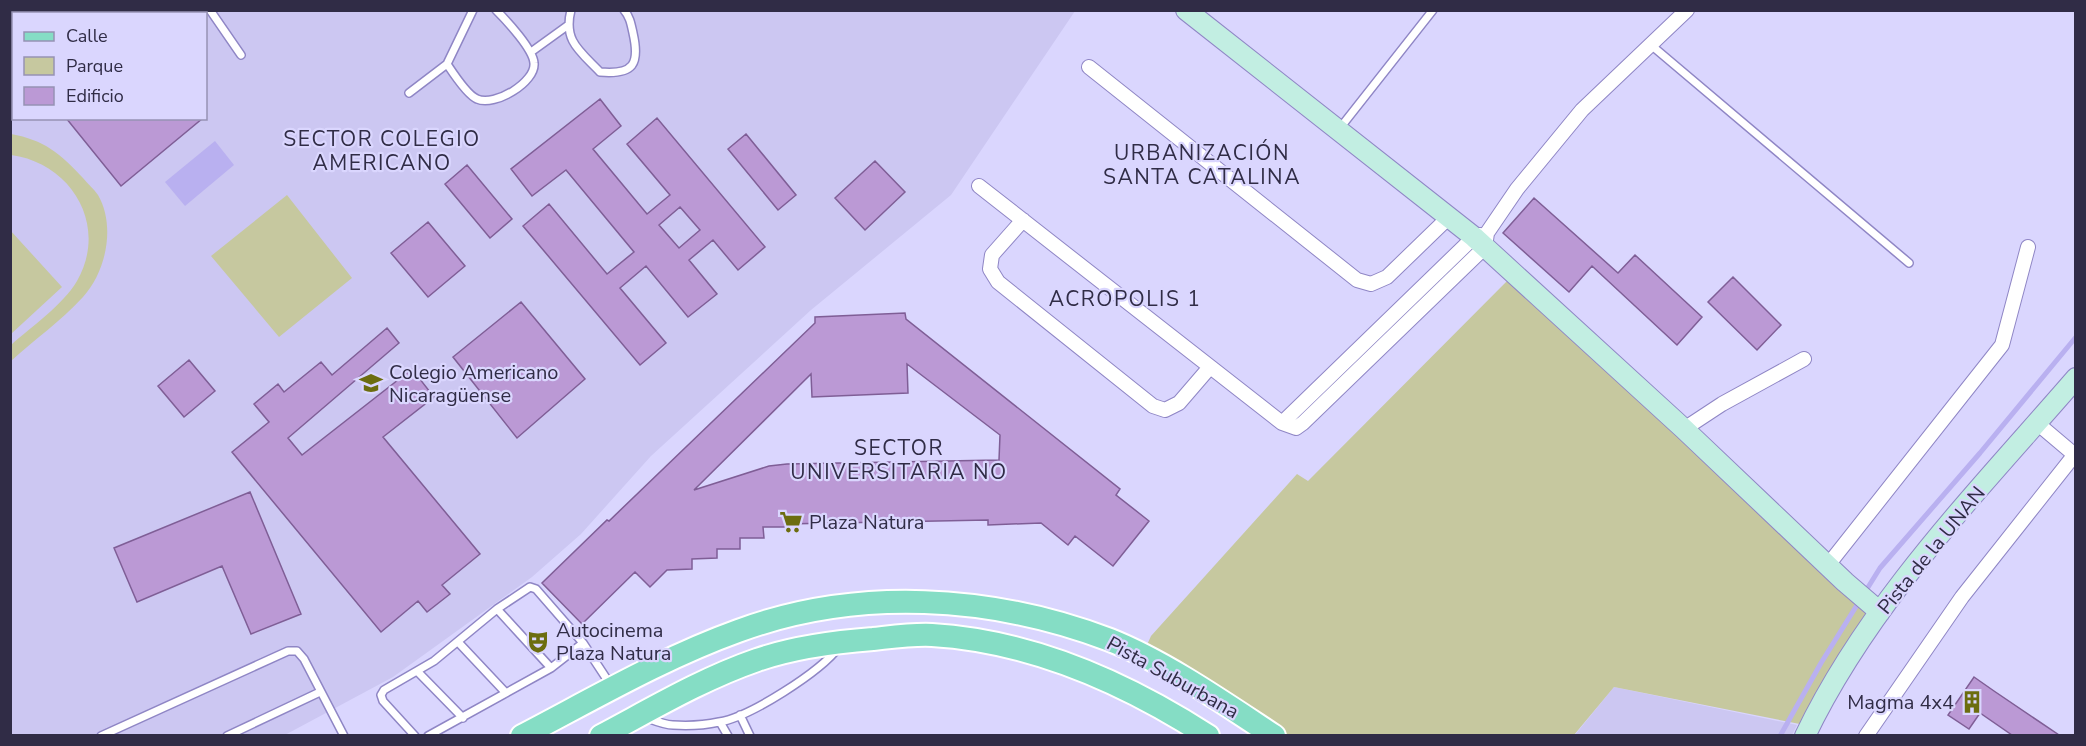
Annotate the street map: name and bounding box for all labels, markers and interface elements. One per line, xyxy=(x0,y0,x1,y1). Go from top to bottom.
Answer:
legend xyxy=(12,12,207,120)
text: Calle xyxy=(66,24,108,48)
text: Parque xyxy=(66,54,123,78)
text: Edificio xyxy=(66,84,124,108)
district label: SECTOR COLEGIO AMERICANO xyxy=(283,125,481,177)
district label: URBANIZACIÓN SANTA CATALINA xyxy=(1103,139,1301,191)
district label: ACROPOLIS 1 xyxy=(1049,285,1201,313)
place label: Colegio Americano Nicaragüense xyxy=(389,359,558,409)
school or university icon: Colegio Americano Nicaragüense xyxy=(358,370,384,396)
district label: SECTOR UNIVERSITARIA NO xyxy=(790,434,1008,486)
street label: Pista de la UNAN xyxy=(1871,481,1991,620)
supermarket icon: Plaza Natura xyxy=(778,509,804,535)
place label: Plaza Natura xyxy=(809,509,924,536)
place label: Autocinema Plaza Natura xyxy=(556,617,671,667)
theatre icon: Autocinema Plaza Natura xyxy=(525,629,551,655)
street label: Pista Suburbana xyxy=(1102,630,1244,725)
place label: Magma 4x4 xyxy=(1847,689,1954,716)
building icon: Magma 4x4 xyxy=(1959,689,1985,715)

